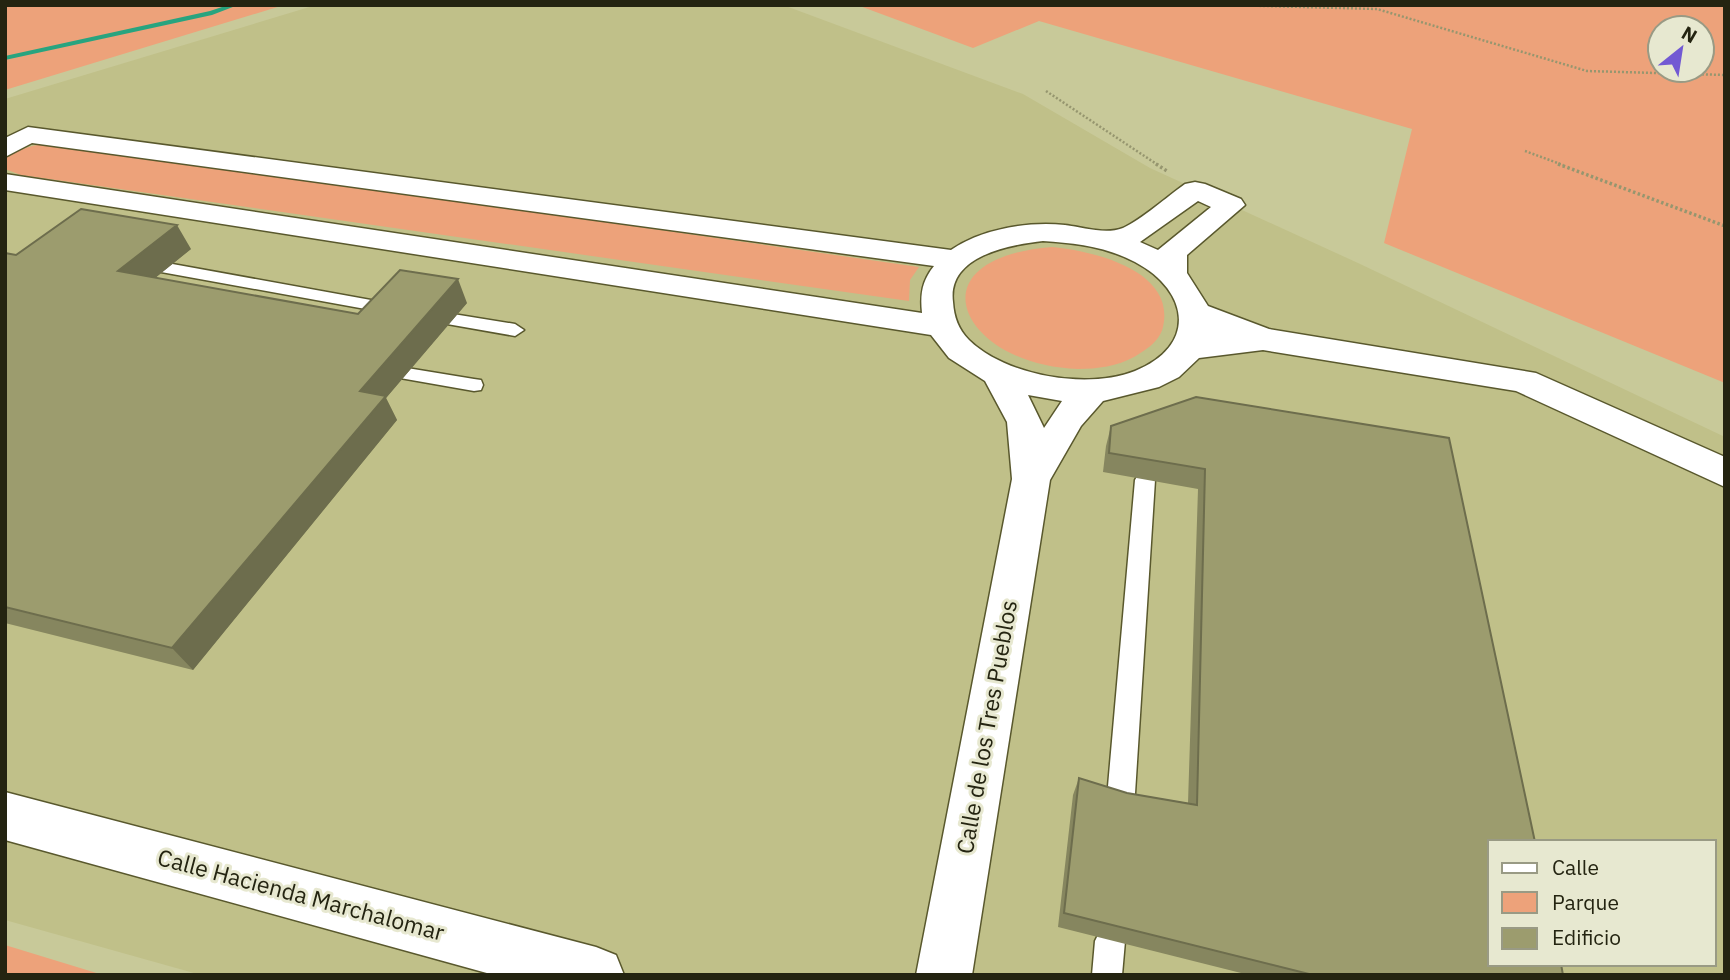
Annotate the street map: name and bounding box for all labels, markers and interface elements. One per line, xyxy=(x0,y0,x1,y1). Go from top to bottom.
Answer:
north arrow xyxy=(1646,14,1716,84)
text: N xyxy=(1678,20,1701,48)
street label: Calle de los Tres Pueblos xyxy=(949,598,1023,856)
legend xyxy=(1488,840,1716,966)
street label: Calle Hacienda Marchalomar xyxy=(155,841,449,947)
text: Calle xyxy=(1552,853,1599,881)
text: Parque xyxy=(1552,888,1619,916)
text: Edificio xyxy=(1552,923,1621,951)

